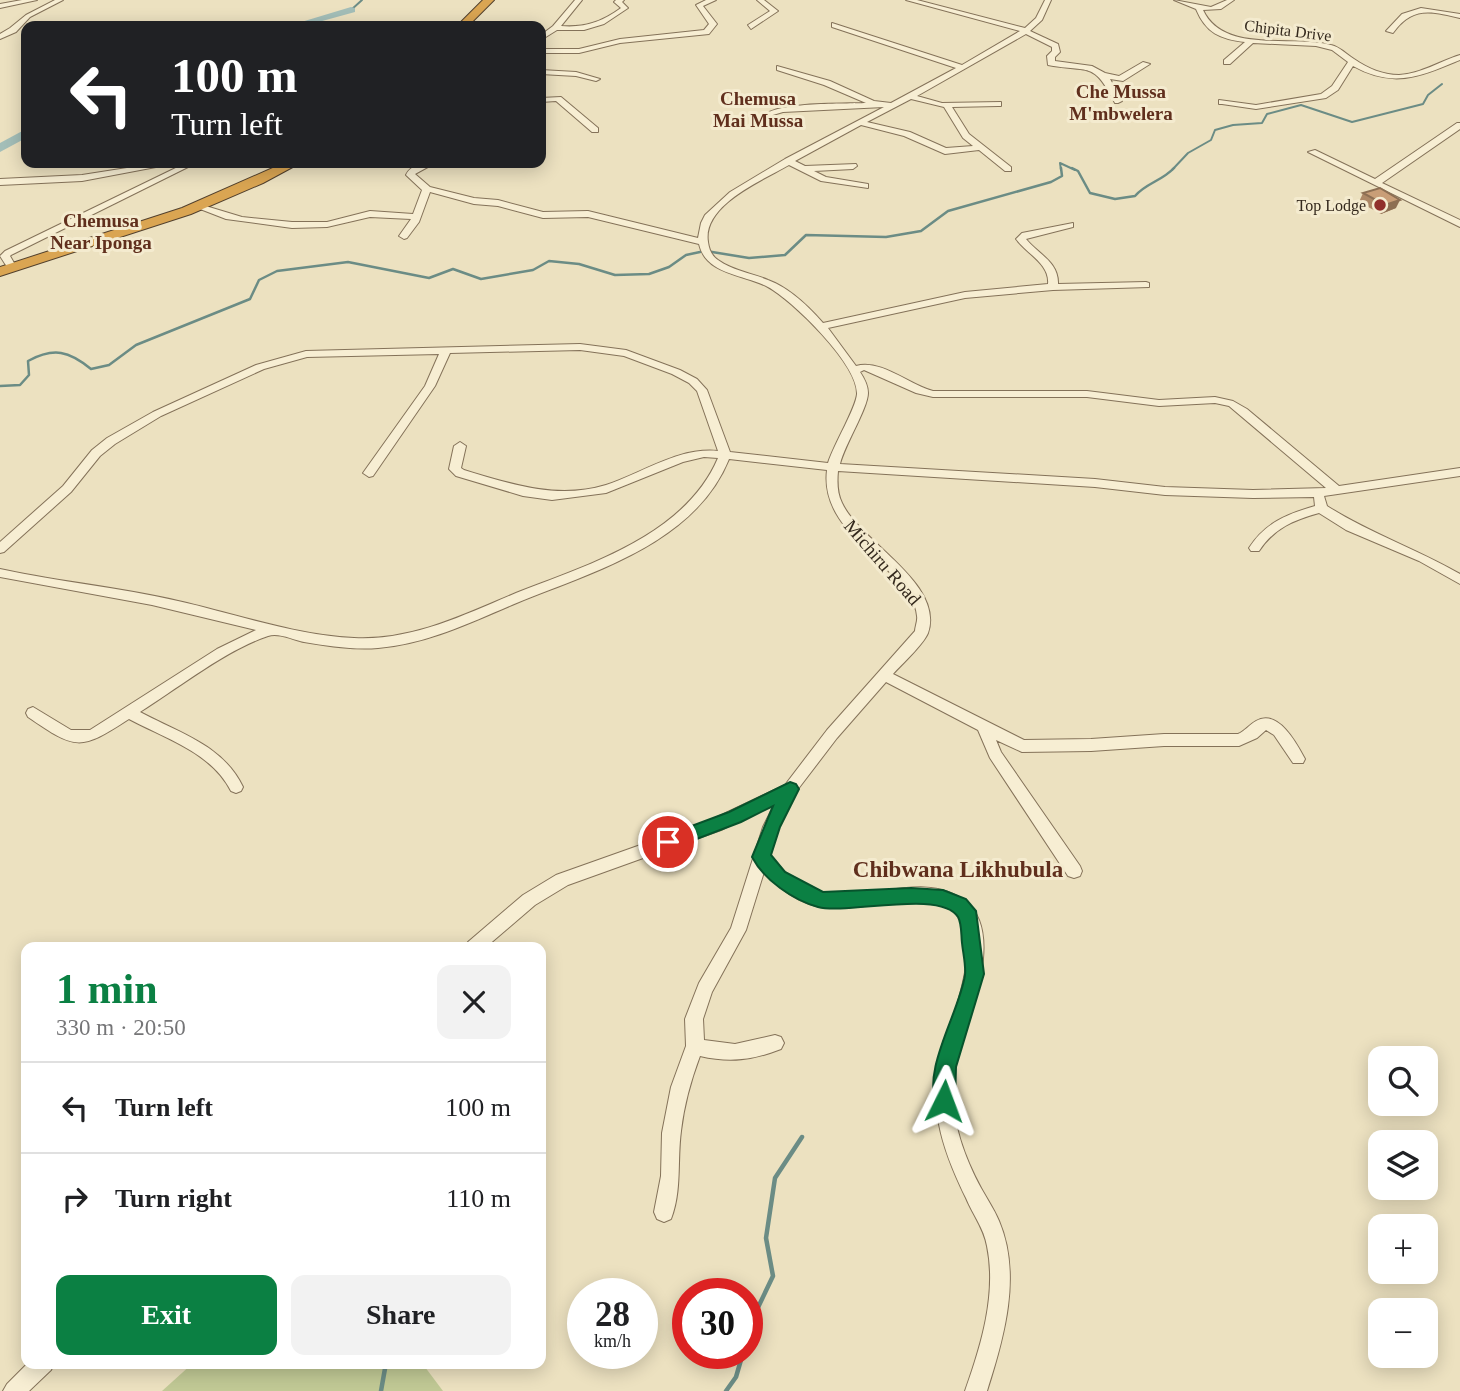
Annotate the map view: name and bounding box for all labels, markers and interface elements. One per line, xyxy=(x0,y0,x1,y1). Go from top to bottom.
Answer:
street label: Chipita Drive xyxy=(1243,17,1332,45)
text: 100 m xyxy=(171,48,298,103)
icon: left xyxy=(56,49,147,140)
district label: Che Mussa M'mbwelera xyxy=(1069,81,1173,124)
district label: Chemusa Mai Mussa xyxy=(713,88,804,131)
text: Turn left xyxy=(171,106,283,142)
place label: Top Lodge xyxy=(1296,197,1366,215)
marker: Top Lodge xyxy=(1372,197,1388,213)
district label: Chemusa Near Iponga xyxy=(50,210,152,253)
street label: Michiru Road xyxy=(840,515,926,610)
pin xyxy=(638,812,698,872)
icon: arrive xyxy=(649,823,687,861)
district label: Chibwana Likhubula xyxy=(853,857,1064,882)
button: close xyxy=(437,965,511,1039)
text: 1 min xyxy=(56,966,158,1012)
text: 330 m · 20:50 xyxy=(56,1015,186,1040)
map controls xyxy=(1368,1046,1438,1368)
button: search xyxy=(1368,1046,1438,1116)
position arrow xyxy=(907,1064,981,1138)
icon: left xyxy=(56,1089,94,1127)
text: Turn left xyxy=(115,1093,213,1122)
text: 100 m xyxy=(445,1093,511,1122)
button: layers xyxy=(1368,1130,1438,1200)
icon: right xyxy=(56,1180,94,1218)
text: Turn right xyxy=(115,1184,232,1213)
text: 110 m xyxy=(446,1184,511,1213)
button: + xyxy=(1368,1214,1438,1284)
button: Exit xyxy=(56,1275,277,1355)
button: Share xyxy=(291,1275,511,1355)
speed limit sign: 30 xyxy=(672,1278,763,1369)
text: 28 xyxy=(595,1295,630,1334)
button: − xyxy=(1368,1298,1438,1368)
text: km/h xyxy=(594,1331,631,1351)

